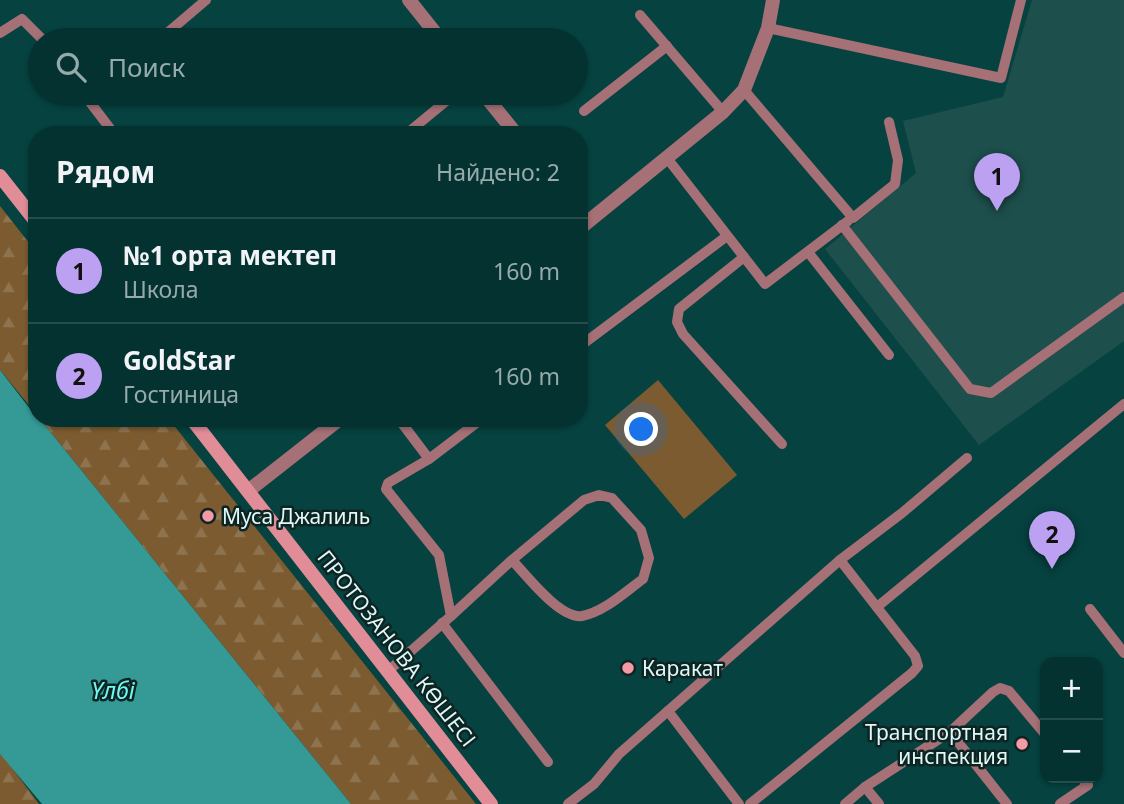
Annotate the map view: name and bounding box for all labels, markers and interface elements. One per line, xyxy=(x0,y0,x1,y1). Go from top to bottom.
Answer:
search box xyxy=(28,28,588,105)
icon: search xyxy=(52,48,90,86)
text: Поиск xyxy=(108,49,185,85)
text: Рядом xyxy=(56,151,155,192)
pin: 1 xyxy=(974,153,1020,211)
text: Найдено: 2 xyxy=(436,156,560,188)
text: №1 орта мектеп xyxy=(123,237,337,273)
text: 1 xyxy=(72,255,86,287)
text: 160 m xyxy=(493,255,560,287)
text: Школа xyxy=(123,273,199,305)
text: GoldStar xyxy=(123,342,235,378)
text: 2 xyxy=(72,360,86,392)
text: 160 m xyxy=(493,360,560,392)
text: Гостиница xyxy=(123,378,239,410)
your location xyxy=(624,412,658,446)
place label: Муса Джалиль xyxy=(222,502,370,530)
marker: Муса Джалиль xyxy=(200,508,216,524)
pin: 2 xyxy=(1029,511,1075,569)
street label: ПРОТОЗАНОВА КӨШЕСІ xyxy=(311,544,483,752)
place label: Каракат xyxy=(642,654,723,682)
map controls xyxy=(1040,657,1103,783)
button: + xyxy=(1040,657,1103,720)
marker: Каракат xyxy=(620,660,636,676)
water label: Үлбі xyxy=(91,674,136,706)
place label: Транспортная инспекция xyxy=(865,718,1008,770)
button: − xyxy=(1040,720,1103,783)
marker: Транспортная инспекция xyxy=(1014,736,1030,752)

